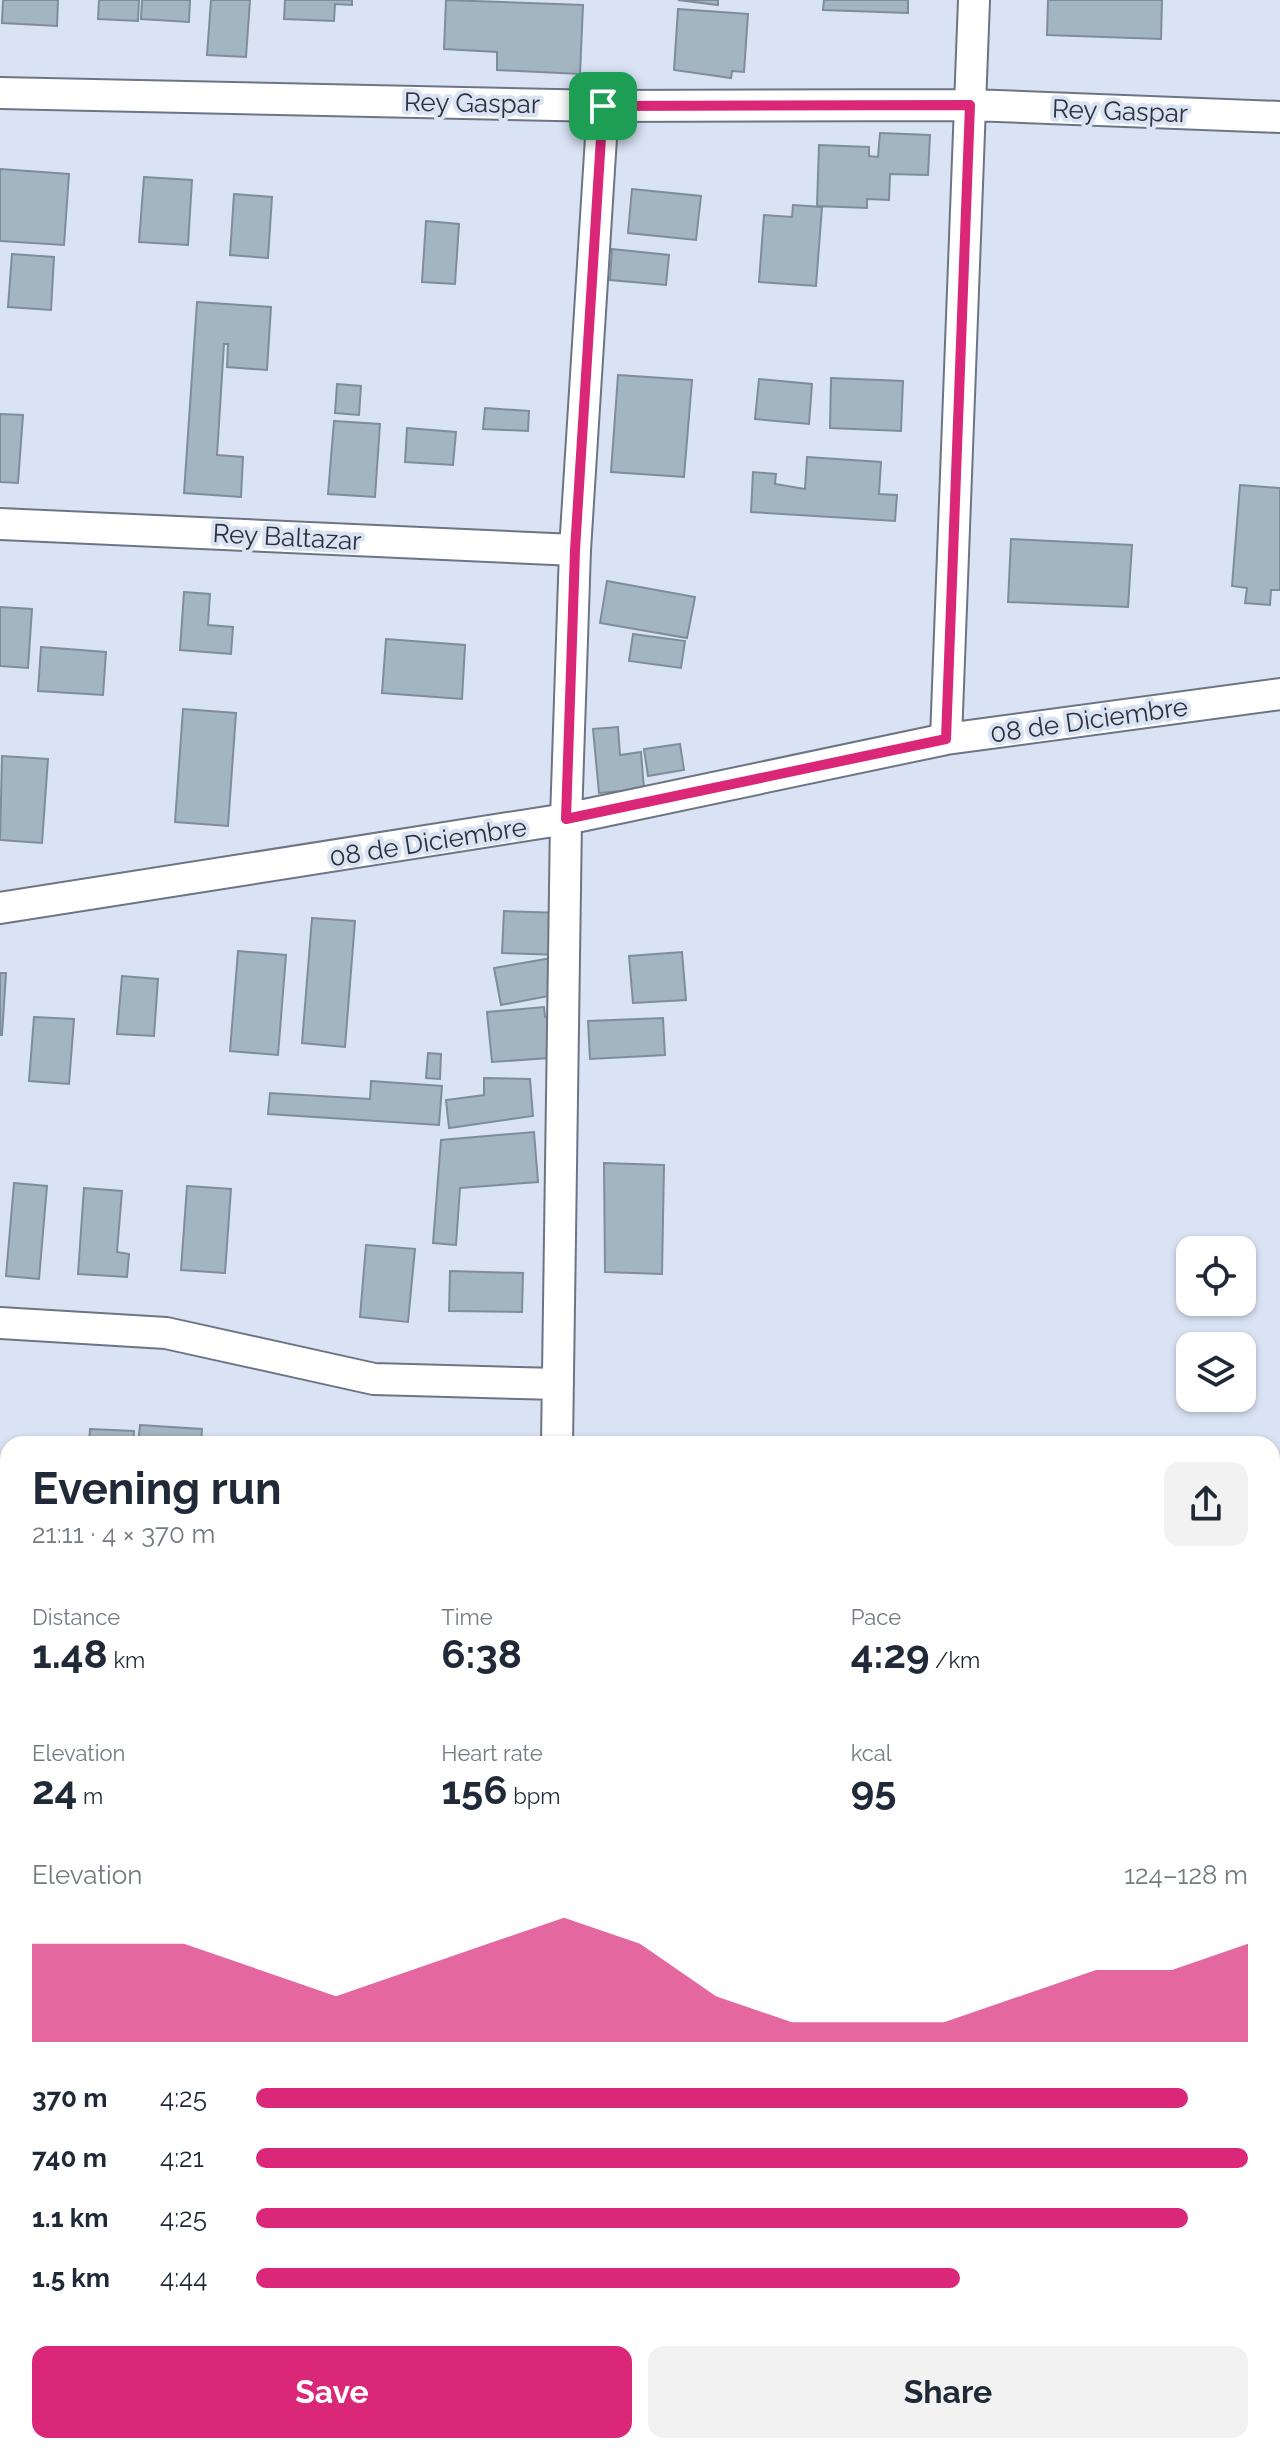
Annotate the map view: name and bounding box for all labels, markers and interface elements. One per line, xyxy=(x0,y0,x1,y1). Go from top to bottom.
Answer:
pin xyxy=(569,72,637,140)
icon: arrive xyxy=(581,84,625,128)
street label: Rey Gaspar xyxy=(404,87,540,119)
street label: Rey Gaspar xyxy=(1051,94,1189,128)
street label: Rey Baltazar xyxy=(212,518,362,556)
street label: 08 de Diciembre xyxy=(988,691,1190,749)
street label: 08 de Diciembre xyxy=(327,812,529,872)
map controls xyxy=(1176,1236,1256,1412)
button: locate xyxy=(1176,1236,1256,1316)
button: layers xyxy=(1176,1332,1256,1412)
button: share xyxy=(1164,1462,1248,1546)
text: Evening run xyxy=(32,1463,281,1514)
text: 21:11 · 4 × 370 m xyxy=(32,1519,215,1549)
text: Distance xyxy=(32,1604,120,1630)
text: Time xyxy=(441,1604,493,1630)
text: Pace xyxy=(851,1604,901,1630)
text: 1.48 xyxy=(32,1630,108,1677)
text: 6:38 xyxy=(441,1630,522,1677)
text: 4:29 xyxy=(851,1630,930,1677)
text: km xyxy=(108,1647,145,1673)
text: /km xyxy=(930,1647,980,1673)
text: Elevation xyxy=(32,1740,125,1766)
text: Heart rate xyxy=(441,1740,543,1766)
text: kcal xyxy=(851,1740,892,1766)
text: 24 xyxy=(32,1766,77,1813)
text: 156 xyxy=(441,1766,508,1813)
text: 95 xyxy=(851,1766,896,1813)
text: m xyxy=(77,1783,103,1809)
text: bpm xyxy=(508,1783,561,1809)
text: Elevation xyxy=(32,1860,142,1890)
text: 124–128 m xyxy=(1124,1860,1248,1890)
text: 370 m xyxy=(32,2083,108,2113)
text: 4:25 xyxy=(160,2083,207,2113)
text: 740 m xyxy=(32,2143,107,2173)
text: 4:21 xyxy=(160,2143,204,2173)
text: 1.1 km xyxy=(32,2203,109,2233)
text: 4:25 xyxy=(160,2203,207,2233)
text: 1.5 km xyxy=(32,2263,110,2293)
text: 4:44 xyxy=(160,2263,207,2293)
button: Save xyxy=(32,2346,632,2438)
button: Share xyxy=(648,2346,1248,2438)

